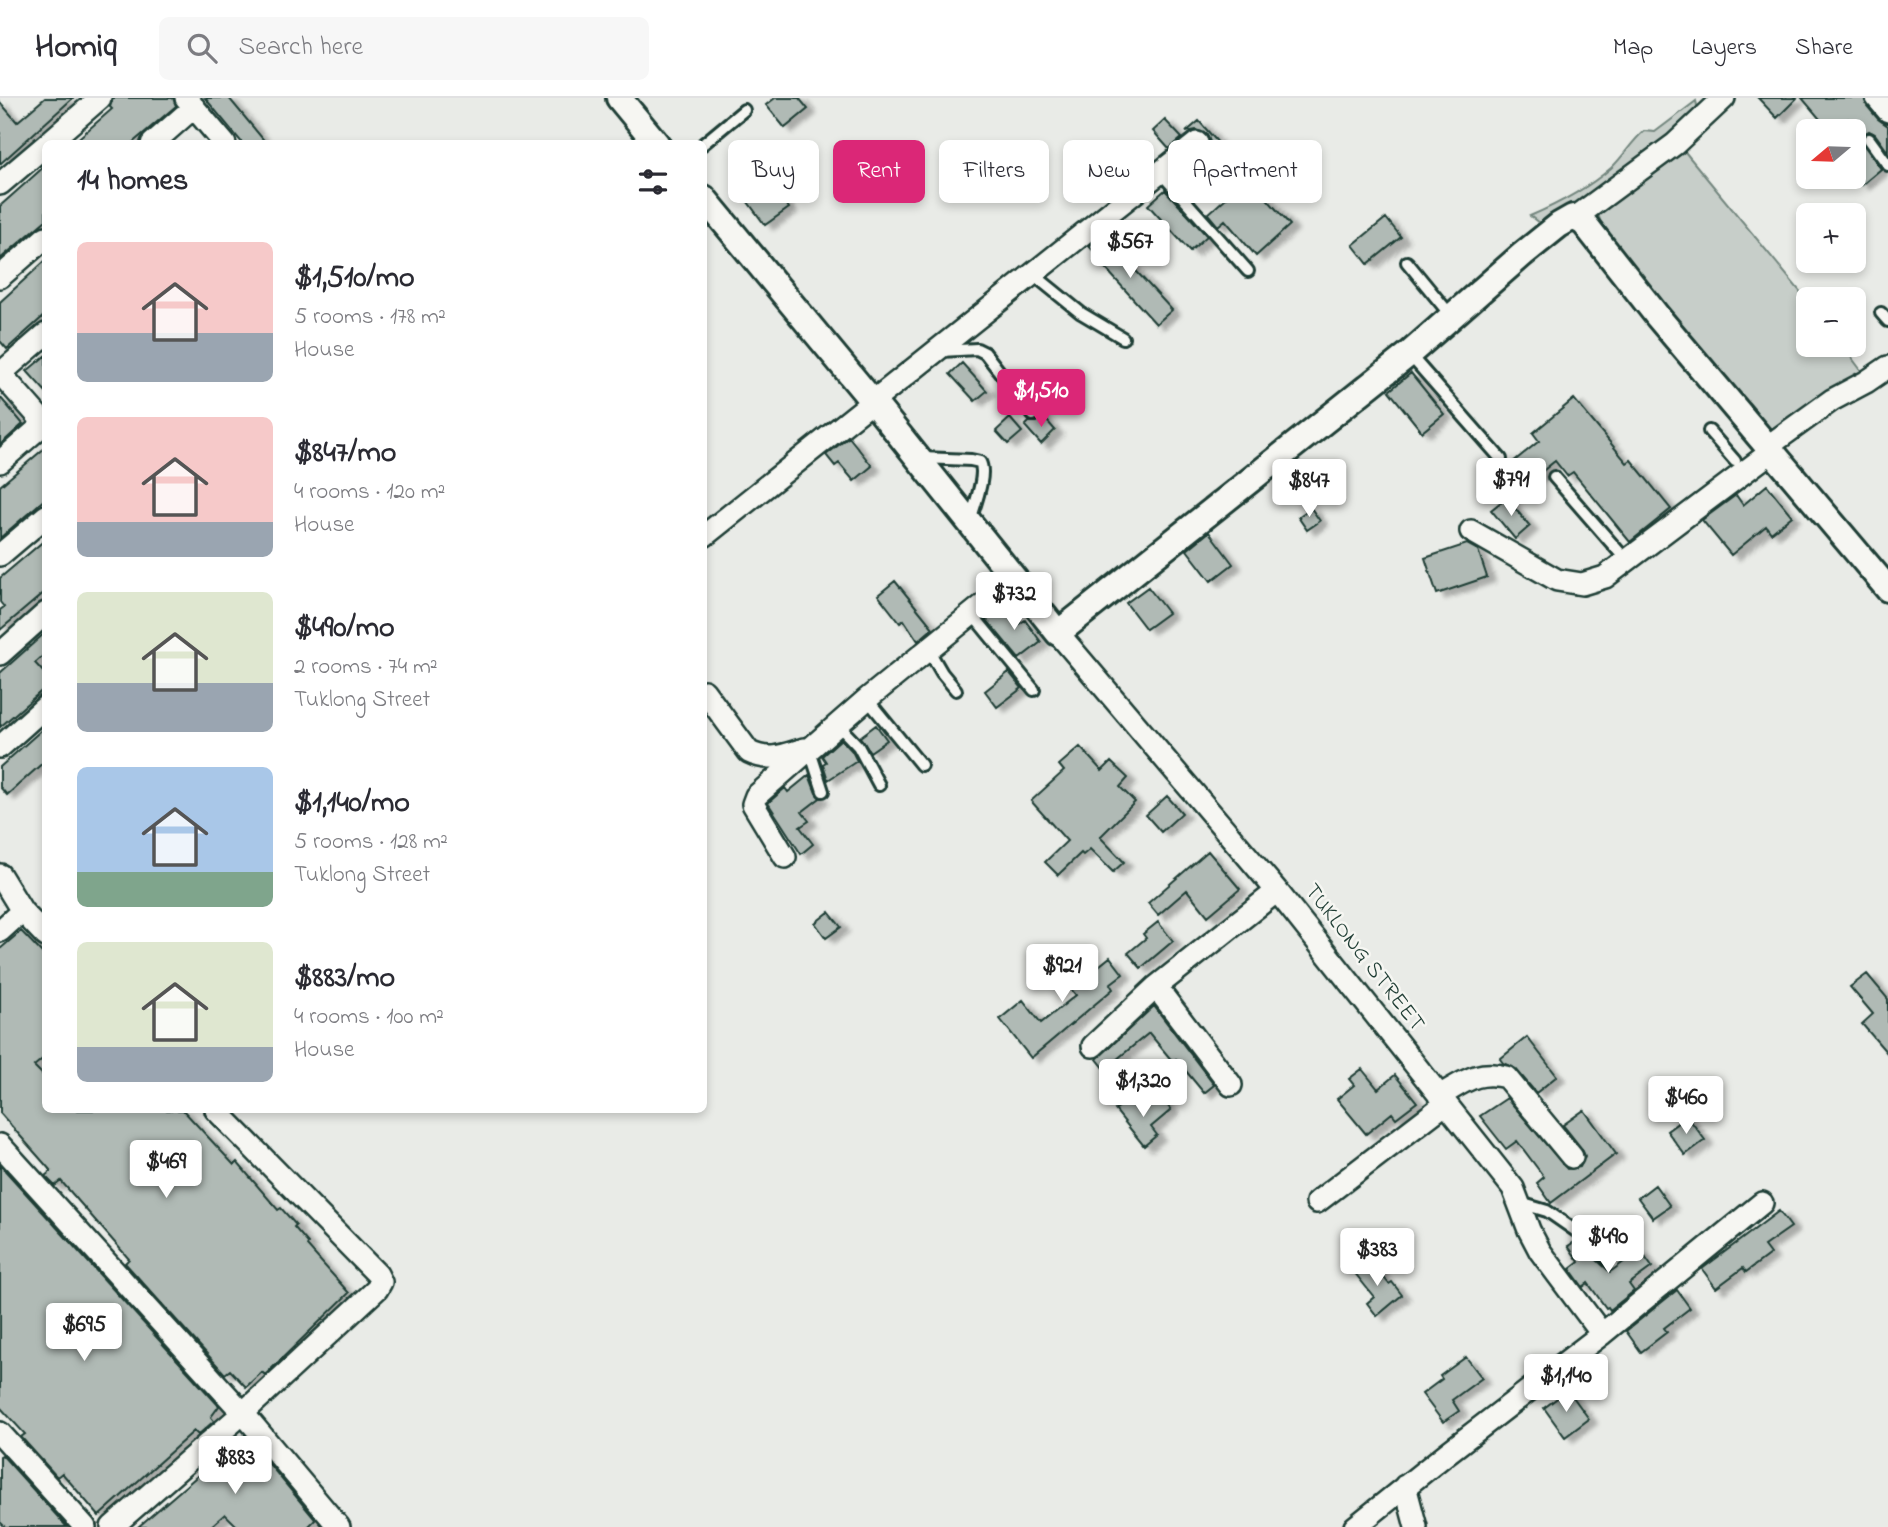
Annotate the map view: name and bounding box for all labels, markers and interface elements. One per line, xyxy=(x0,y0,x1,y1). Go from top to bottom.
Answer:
search box xyxy=(159,17,649,80)
text: Homiq xyxy=(35,24,117,72)
icon: search xyxy=(183,29,221,67)
text: Search here xyxy=(239,29,363,67)
text: Map xyxy=(1613,31,1653,66)
text: Layers xyxy=(1691,31,1757,66)
text: Share xyxy=(1795,31,1853,66)
north arrow xyxy=(1796,119,1866,189)
map controls xyxy=(1796,119,1866,357)
chip: Buy xyxy=(728,140,819,203)
chip: Rent xyxy=(833,140,925,203)
chip: Filters xyxy=(939,140,1049,203)
chip: New xyxy=(1063,140,1154,203)
chip: Apartment xyxy=(1168,140,1322,203)
text: 14 homes xyxy=(77,160,188,204)
icon: filters xyxy=(634,163,672,201)
button: + xyxy=(1796,203,1866,273)
pin: $567 xyxy=(1089,220,1171,280)
text: $567 xyxy=(1107,226,1153,259)
text: $1,510/mo xyxy=(294,257,415,301)
icon: home xyxy=(133,270,217,354)
button: − xyxy=(1796,287,1866,357)
text: 5 rooms · 178 m² xyxy=(294,301,446,334)
text: House xyxy=(294,334,354,367)
pin: $1,510 xyxy=(984,370,1098,429)
text: $1,510 xyxy=(1013,375,1069,408)
text: $847/mo xyxy=(294,432,396,476)
icon: home xyxy=(133,445,217,529)
pin: $791 xyxy=(1470,458,1552,518)
pin: $847 xyxy=(1268,460,1350,519)
text: $791 xyxy=(1492,464,1530,497)
text: $847 xyxy=(1288,465,1330,498)
text: 4 rooms · 120 m² xyxy=(294,476,445,509)
text: House xyxy=(294,509,354,542)
pin: $732 xyxy=(973,573,1055,632)
text: $732 xyxy=(992,578,1036,611)
text: $490/mo xyxy=(294,607,395,651)
icon: home xyxy=(133,620,217,704)
text: 2 rooms · 74 m² xyxy=(294,651,438,684)
text: Tuklong Street xyxy=(294,684,430,717)
text: $1,140/mo xyxy=(294,782,410,826)
icon: home xyxy=(133,795,217,879)
text: 5 rooms · 128 m² xyxy=(294,826,448,859)
text: Tuklong Street xyxy=(294,859,430,892)
street label: TUKLONG STREET xyxy=(1296,877,1432,1039)
pin: $921 xyxy=(1021,944,1103,1004)
text: $921 xyxy=(1042,950,1082,983)
text: $883/mo xyxy=(294,957,395,1001)
icon: home xyxy=(133,970,217,1054)
text: 4 rooms · 100 m² xyxy=(294,1001,444,1034)
text: House xyxy=(294,1034,354,1067)
pin: $1,320 xyxy=(1086,1060,1200,1119)
text: $1,320 xyxy=(1115,1065,1171,1098)
pin: $460 xyxy=(1645,1076,1727,1136)
text: $460 xyxy=(1664,1082,1708,1115)
pin: $469 xyxy=(125,1140,207,1200)
text: $469 xyxy=(146,1146,186,1179)
pin: $490 xyxy=(1567,1216,1649,1275)
text: $490 xyxy=(1588,1221,1628,1254)
pin: $383 xyxy=(1336,1228,1418,1288)
text: $383 xyxy=(1356,1234,1398,1267)
pin: $695 xyxy=(43,1304,125,1363)
text: $695 xyxy=(62,1309,106,1342)
pin: $1,140 xyxy=(1509,1354,1623,1414)
text: $1,140 xyxy=(1540,1360,1592,1393)
pin: $883 xyxy=(194,1436,276,1496)
text: $883 xyxy=(215,1442,255,1475)

